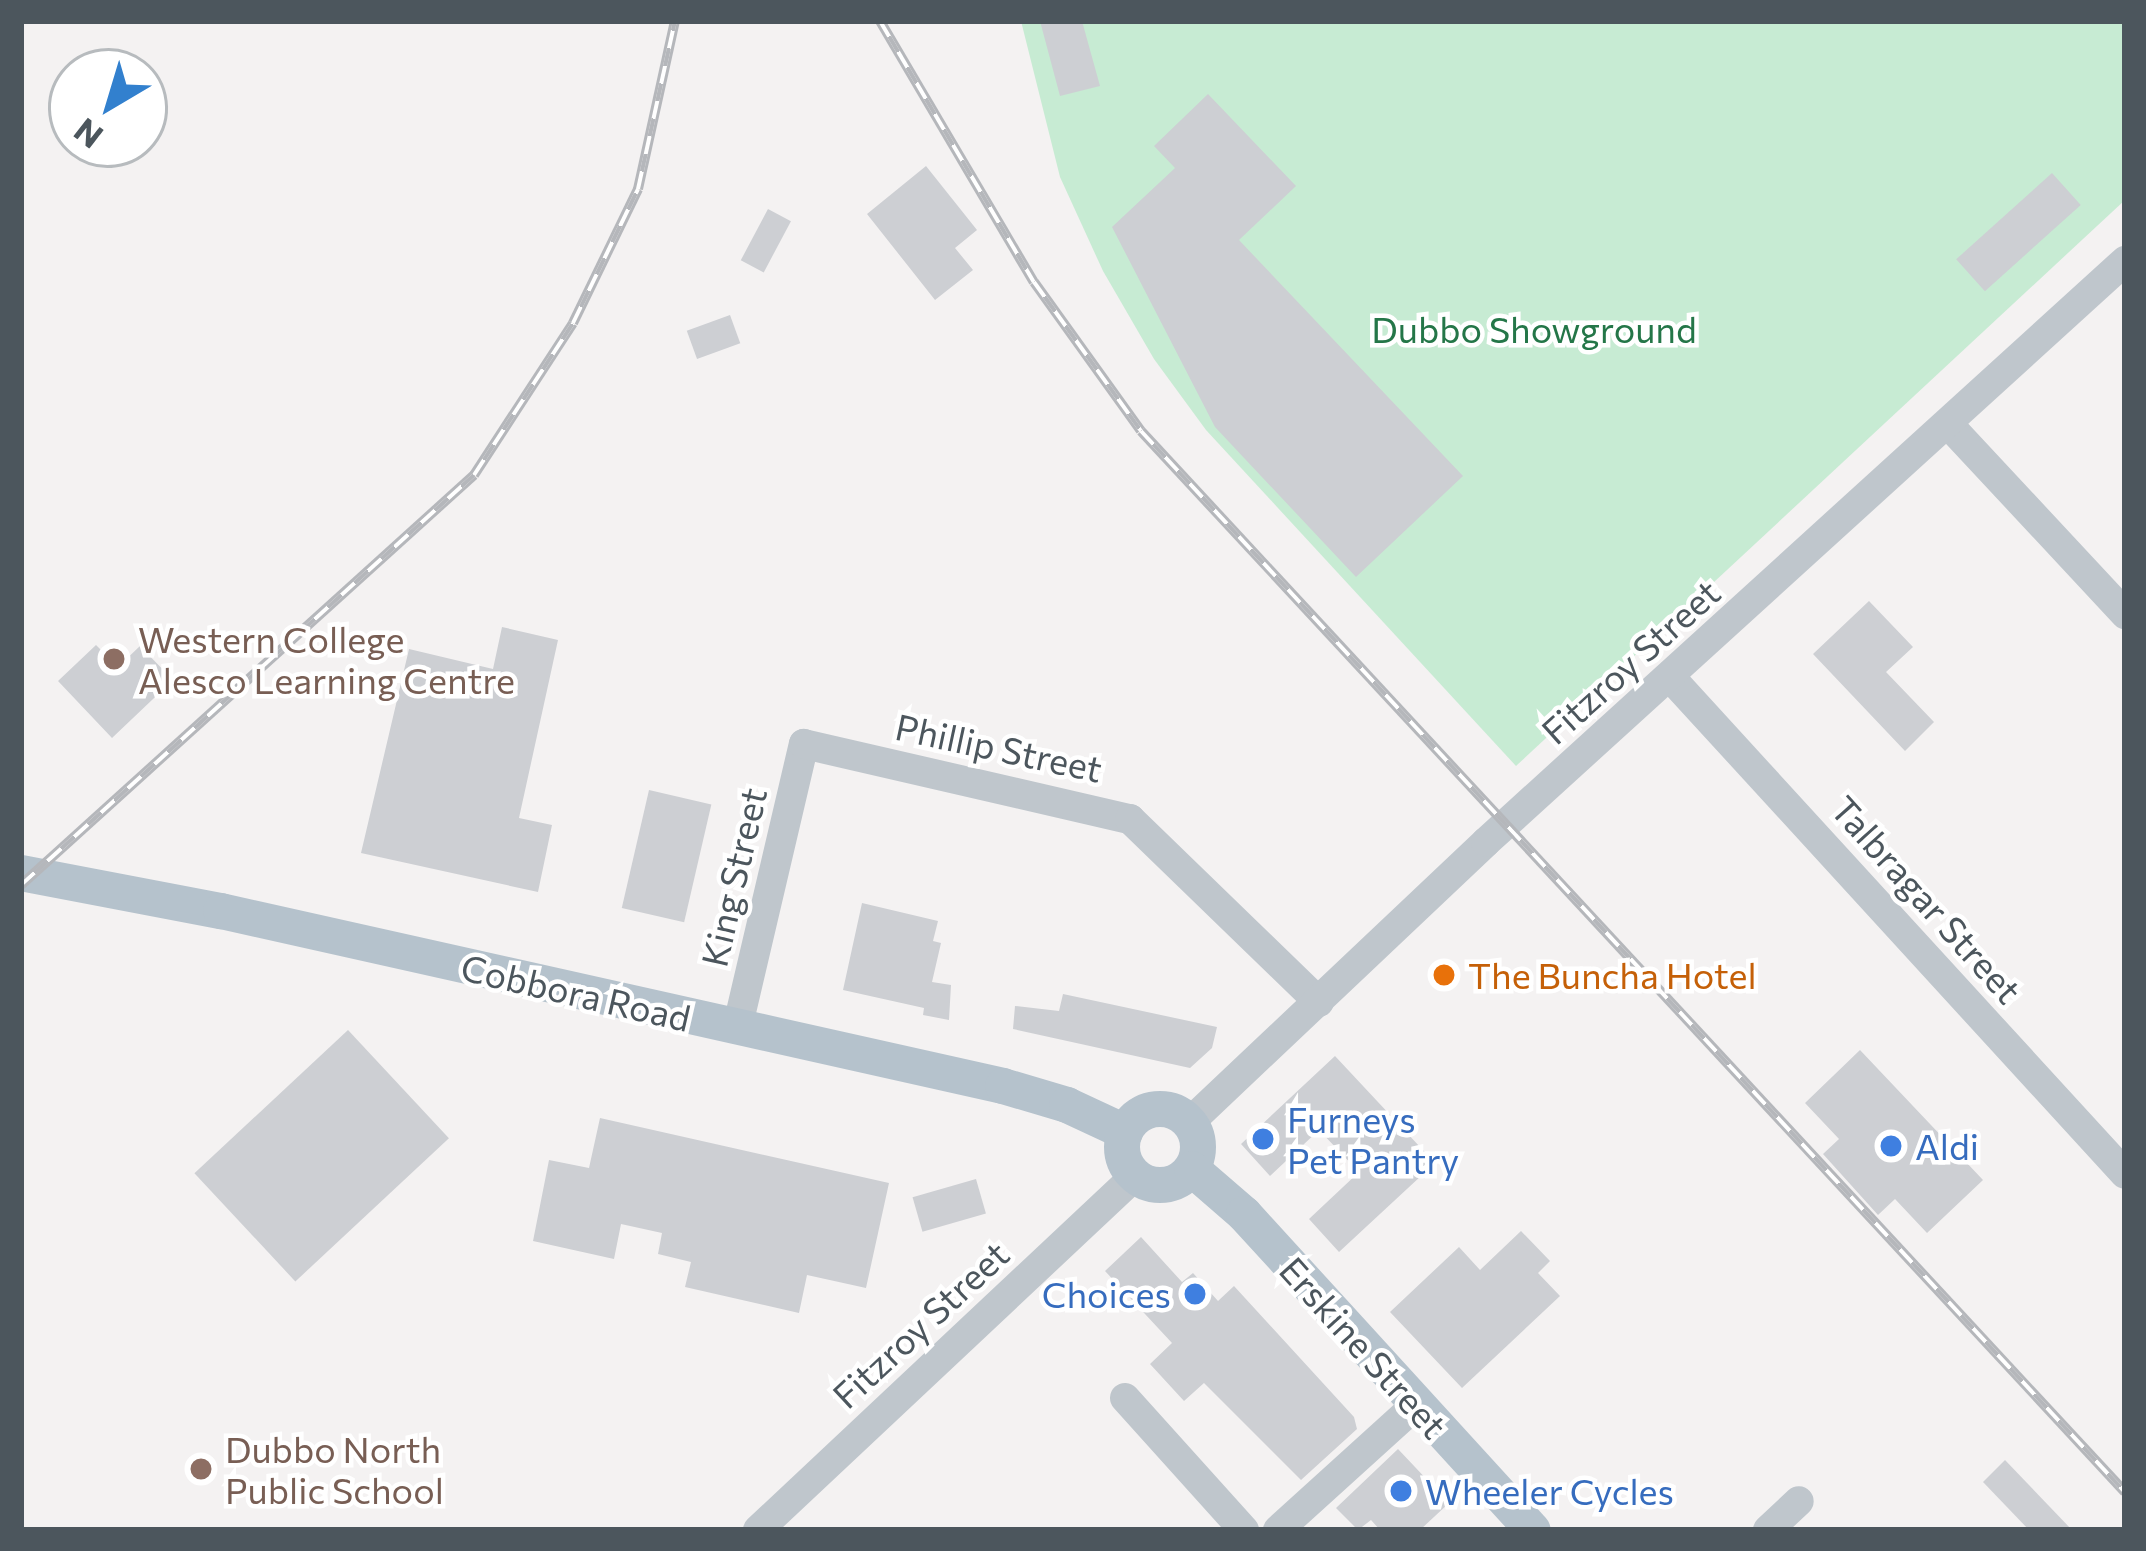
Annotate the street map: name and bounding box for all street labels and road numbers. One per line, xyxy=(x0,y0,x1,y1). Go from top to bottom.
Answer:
street label: Fitzroy Street xyxy=(1532,570,1728,752)
street label: Phillip Street xyxy=(892,704,1106,790)
street label: King Street xyxy=(691,783,775,971)
street label: Talbragar Street xyxy=(1823,787,2031,1011)
street label: Cobbora Road xyxy=(457,945,695,1039)
street label: Fitzroy Street xyxy=(823,1232,1017,1416)
street label: Erskine Street xyxy=(1271,1248,1457,1446)

